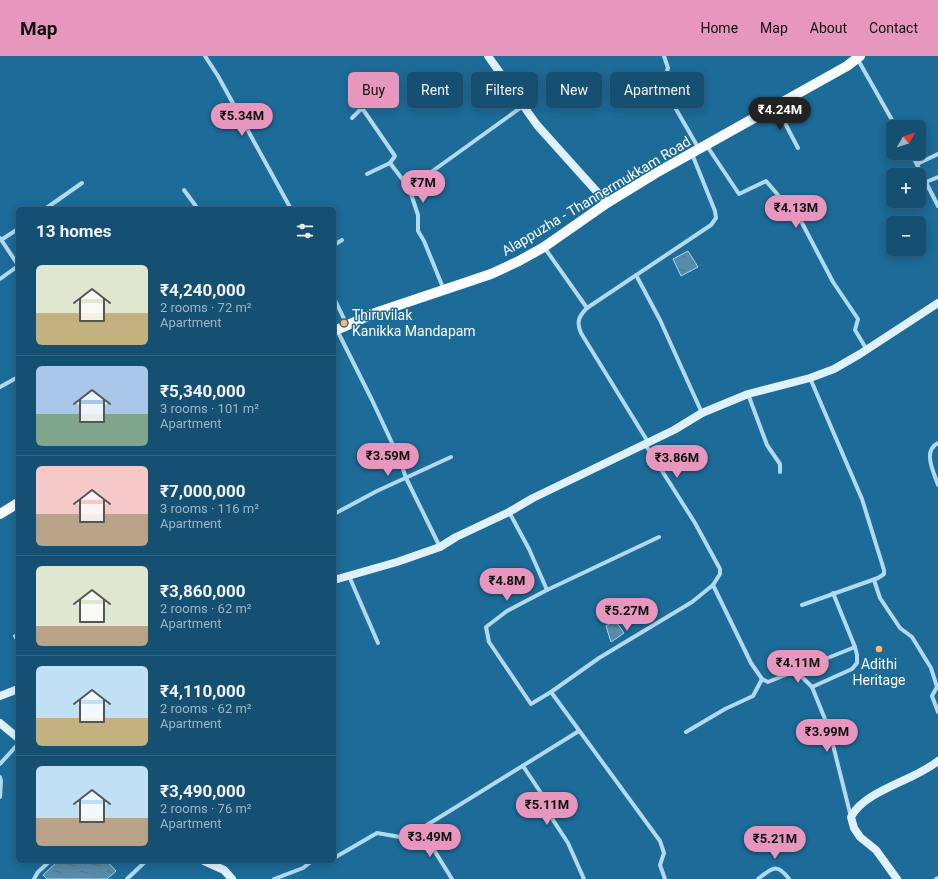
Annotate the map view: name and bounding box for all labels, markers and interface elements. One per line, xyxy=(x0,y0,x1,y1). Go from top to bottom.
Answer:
text: Map xyxy=(20,17,58,40)
text: Home xyxy=(700,20,738,36)
text: Map xyxy=(760,20,788,36)
text: About xyxy=(810,20,847,36)
text: Contact xyxy=(869,20,918,36)
chip: Buy xyxy=(348,72,399,108)
chip: Rent xyxy=(407,72,463,108)
chip: Filters xyxy=(471,72,538,108)
chip: New xyxy=(546,72,602,108)
chip: Apartment xyxy=(610,72,704,108)
pin: ₹4.24M xyxy=(747,97,813,131)
text: ₹4.24M xyxy=(758,102,802,117)
pin: ₹5.34M xyxy=(209,103,275,137)
text: ₹5.34M xyxy=(220,108,264,123)
north arrow xyxy=(886,120,926,160)
map controls xyxy=(886,120,926,256)
street label: Alappuzha - Thannermukkam Road xyxy=(499,133,693,259)
button: + xyxy=(886,168,926,208)
pin: ₹7M xyxy=(404,170,442,204)
text: ₹7M xyxy=(410,175,436,190)
pin: ₹4.13M xyxy=(763,195,829,229)
text: ₹4.13M xyxy=(774,200,818,215)
button: − xyxy=(886,216,926,256)
icon: filters xyxy=(294,220,316,242)
text: 13 homes xyxy=(36,221,112,241)
text: ₹4,240,000 xyxy=(160,280,246,300)
icon: home xyxy=(68,281,116,329)
text: 2 rooms · 72 m² xyxy=(160,300,252,315)
place label: Thiruvilak Kanikka Mandapam xyxy=(352,307,476,339)
text: Apartment xyxy=(160,315,222,330)
marker: Thiruvilak Kanikka Mandapam xyxy=(339,318,349,328)
text: ₹5,340,000 xyxy=(160,381,246,401)
icon: home xyxy=(68,382,116,430)
text: 3 rooms · 101 m² xyxy=(160,401,259,416)
text: Apartment xyxy=(160,416,222,431)
pin: ₹3.59M xyxy=(355,443,421,477)
pin: ₹3.86M xyxy=(644,445,710,479)
text: ₹3.59M xyxy=(366,448,410,463)
text: ₹3.86M xyxy=(655,450,699,465)
text: ₹7,000,000 xyxy=(160,481,246,501)
icon: home xyxy=(68,482,116,530)
text: 3 rooms · 116 m² xyxy=(160,501,259,516)
text: Apartment xyxy=(160,516,222,531)
pin: ₹4.8M xyxy=(479,568,535,602)
text: ₹4.8M xyxy=(489,573,525,588)
text: ₹3,860,000 xyxy=(160,581,246,601)
icon: home xyxy=(68,582,116,630)
pin: ₹5.27M xyxy=(594,598,660,632)
text: 2 rooms · 62 m² xyxy=(160,601,252,616)
text: ₹5.27M xyxy=(605,603,649,618)
text: Apartment xyxy=(160,616,222,631)
marker: Adithi Heritage xyxy=(874,644,884,654)
pin: ₹4.11M xyxy=(765,650,831,684)
text: ₹4.11M xyxy=(776,655,820,670)
place label: Adithi Heritage xyxy=(852,656,906,688)
text: ₹4,110,000 xyxy=(160,681,246,701)
icon: home xyxy=(68,682,116,730)
text: 2 rooms · 62 m² xyxy=(160,701,252,716)
text: Apartment xyxy=(160,716,222,731)
pin: ₹3.99M xyxy=(794,719,860,753)
text: ₹3.99M xyxy=(805,724,849,739)
text: ₹3,490,000 xyxy=(160,781,246,801)
icon: home xyxy=(68,782,116,830)
pin: ₹5.11M xyxy=(514,792,580,826)
text: ₹5.11M xyxy=(525,797,569,812)
text: 2 rooms · 76 m² xyxy=(160,801,252,816)
text: Apartment xyxy=(160,816,222,831)
pin: ₹3.49M xyxy=(397,824,463,858)
pin: ₹5.21M xyxy=(742,826,808,860)
text: ₹3.49M xyxy=(408,829,452,844)
text: ₹5.21M xyxy=(753,831,797,846)

